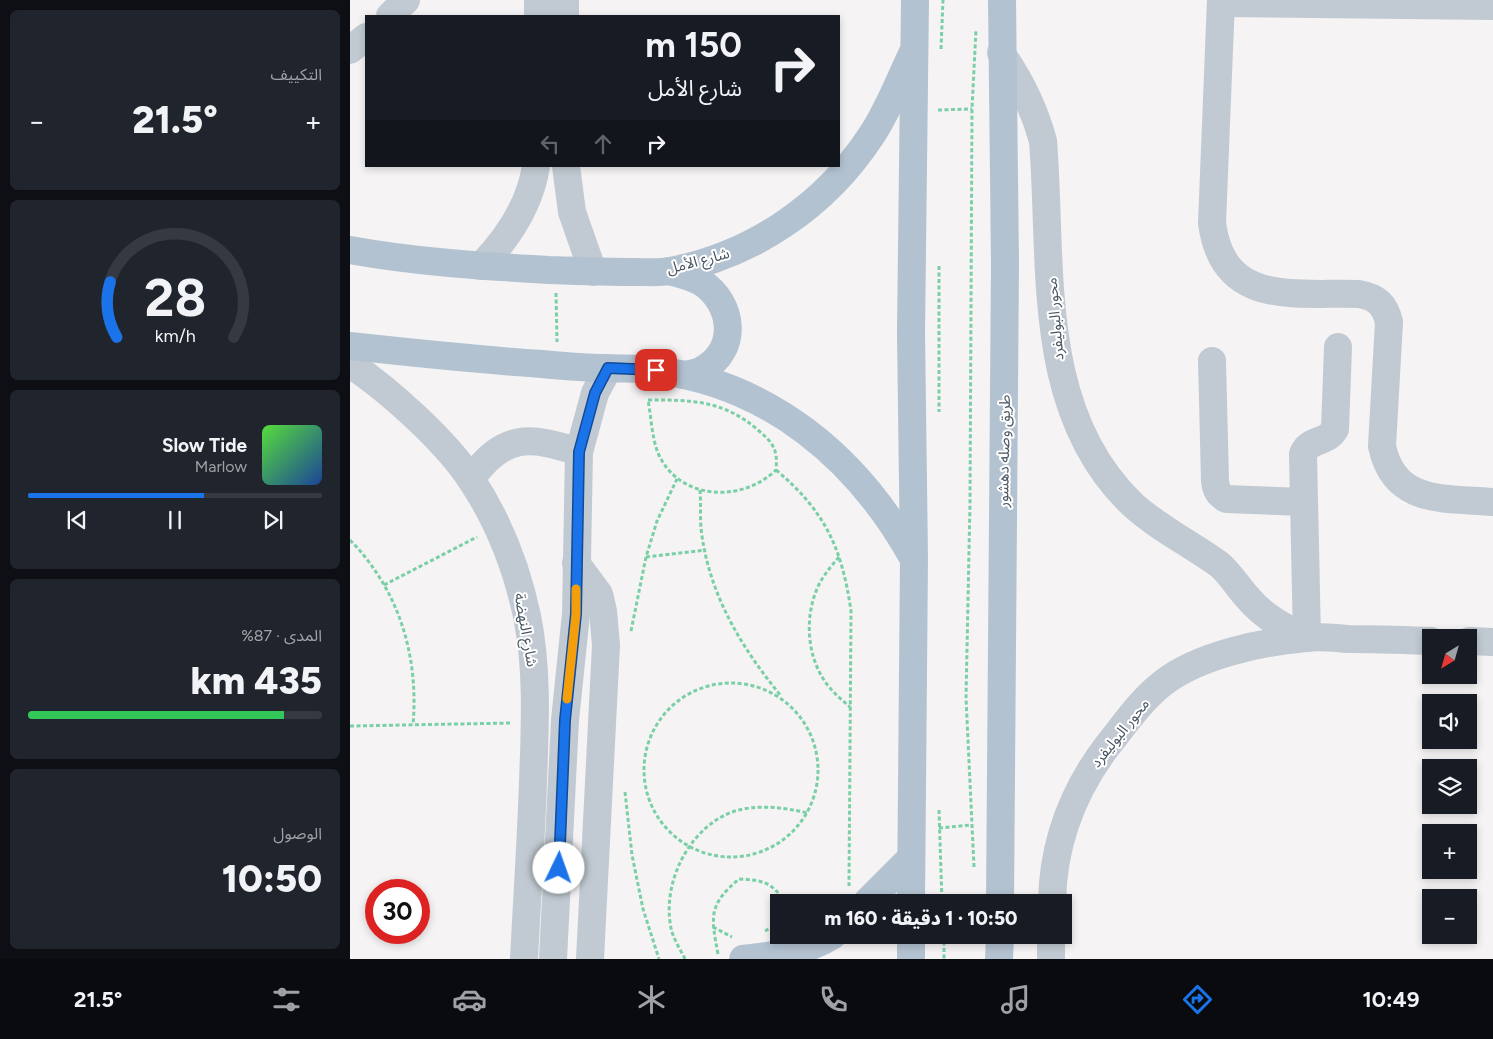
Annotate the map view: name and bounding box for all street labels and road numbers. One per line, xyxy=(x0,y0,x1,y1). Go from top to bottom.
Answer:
street label: شارع الأمل xyxy=(665,244,732,281)
street label: محور البوليفرد xyxy=(1042,277,1068,361)
street label: طريق وصله دهشور xyxy=(994,394,1015,509)
street label: شارع النهضة xyxy=(508,592,541,669)
street label: محور البوليفرد xyxy=(1087,695,1153,771)

